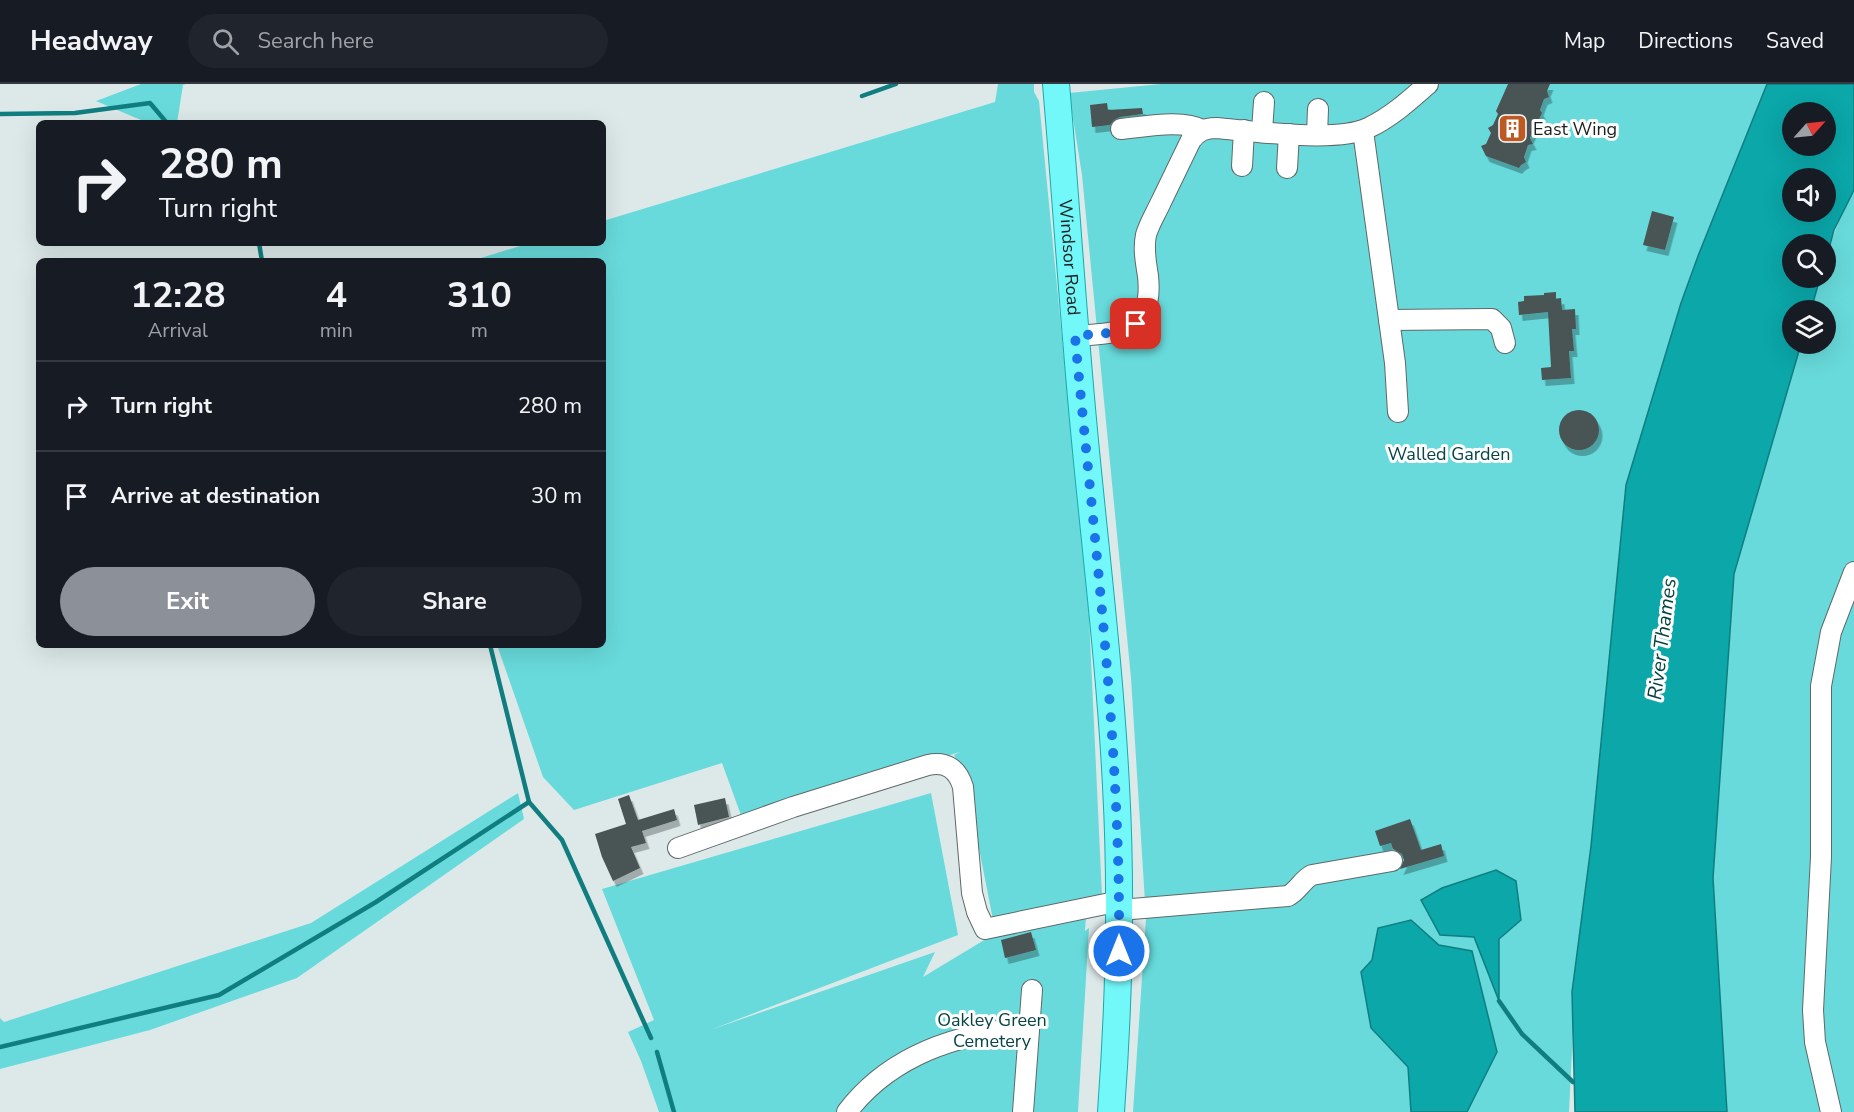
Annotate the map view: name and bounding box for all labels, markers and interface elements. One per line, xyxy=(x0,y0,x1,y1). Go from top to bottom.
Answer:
search box xyxy=(188,14,608,68)
text: Headway xyxy=(30,22,152,60)
icon: search xyxy=(209,25,242,58)
text: Search here xyxy=(257,26,374,56)
text: Map xyxy=(1564,27,1605,55)
text: Directions xyxy=(1638,27,1733,55)
text: Saved xyxy=(1766,27,1824,55)
north arrow xyxy=(1782,102,1836,156)
map controls xyxy=(1782,102,1836,354)
building icon: East Wing xyxy=(1496,113,1528,145)
place label: East Wing xyxy=(1533,117,1617,141)
text: 280 m xyxy=(159,136,283,193)
icon: right xyxy=(60,144,138,222)
button: sound xyxy=(1782,168,1836,222)
text: Turn right xyxy=(159,190,277,227)
street label: Windsor Road xyxy=(1053,198,1086,316)
button: search xyxy=(1782,234,1836,288)
text: 12:28 xyxy=(130,271,226,320)
text: 4 xyxy=(325,271,347,320)
text: 310 xyxy=(447,271,512,320)
pin xyxy=(1110,298,1161,349)
button: layers xyxy=(1782,300,1836,354)
icon: arrive xyxy=(1119,307,1152,340)
text: Arrival xyxy=(148,317,208,344)
text: min xyxy=(320,317,353,344)
text: m xyxy=(471,317,488,344)
icon: right xyxy=(60,390,93,423)
text: Turn right xyxy=(111,391,212,421)
text: 280 m xyxy=(518,391,582,421)
park label: Walled Garden xyxy=(1388,442,1510,466)
icon: arrive xyxy=(60,480,93,513)
text: Arrive at destination xyxy=(111,481,320,511)
text: 30 m xyxy=(531,481,582,511)
button: Exit xyxy=(60,567,315,636)
button: Share xyxy=(327,567,582,636)
water label: River Thames xyxy=(1641,577,1683,701)
position arrow xyxy=(1087,919,1151,983)
park label: Oakley Green Cemetery xyxy=(937,1008,1047,1053)

